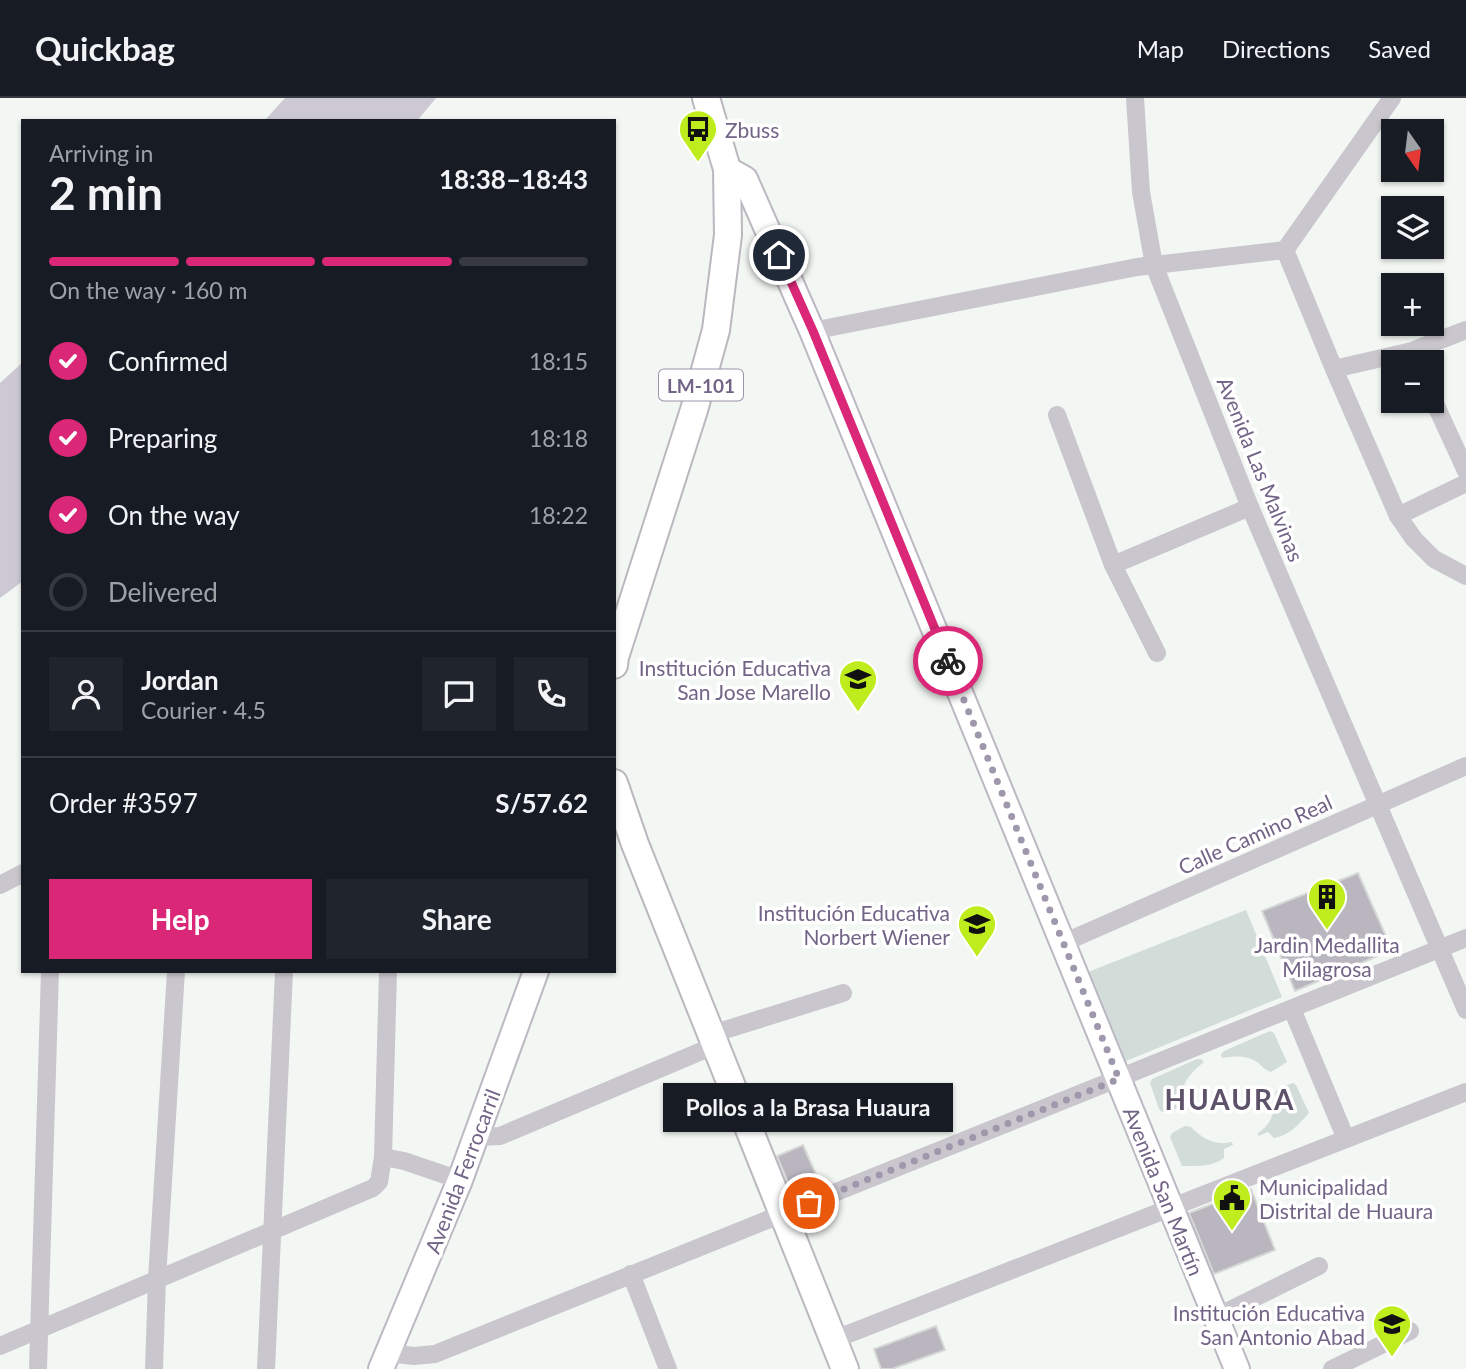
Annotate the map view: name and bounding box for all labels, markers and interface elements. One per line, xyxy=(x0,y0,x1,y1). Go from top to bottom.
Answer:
text: Quickbag xyxy=(35,28,175,68)
text: Map xyxy=(1137,34,1184,63)
text: Directions xyxy=(1222,34,1330,63)
text: Saved xyxy=(1368,34,1431,63)
bus stop icon: Zbuss xyxy=(677,108,719,163)
place label: Zbuss xyxy=(725,117,779,142)
north arrow xyxy=(1381,119,1444,182)
map controls xyxy=(1381,119,1444,413)
text: Arriving in xyxy=(49,139,153,167)
text: 18:38–18:43 xyxy=(439,163,588,195)
text: 2 min xyxy=(49,165,163,220)
button: layers xyxy=(1381,196,1444,259)
pin xyxy=(749,225,809,285)
icon: home xyxy=(760,236,798,274)
button: + xyxy=(1381,273,1444,336)
text: On the way · 160 m xyxy=(49,276,248,304)
icon: check xyxy=(49,342,87,380)
text: Confirmed xyxy=(108,345,228,377)
text: 18:15 xyxy=(529,347,588,375)
button: − xyxy=(1381,350,1444,413)
road number: LM-101 xyxy=(659,370,743,400)
street label: Avenida Las Malvinas xyxy=(1213,373,1309,565)
icon: check xyxy=(49,419,87,457)
text: Preparing xyxy=(108,422,217,454)
text: 18:18 xyxy=(529,424,588,452)
icon: check xyxy=(49,496,87,534)
text: On the way xyxy=(108,499,240,531)
text: 18:22 xyxy=(529,501,588,529)
text: Delivered xyxy=(108,576,218,608)
courier xyxy=(913,626,983,696)
icon: bike xyxy=(929,642,967,680)
place label: Institución Educativa San Jose Marello xyxy=(639,655,831,704)
button: person xyxy=(49,657,123,731)
button: chat xyxy=(422,657,496,731)
button: phone xyxy=(514,657,588,731)
school or university icon: Institución Educativa San Jose Marello xyxy=(837,658,879,713)
text: Jordan xyxy=(141,664,219,696)
text: Courier · 4.5 xyxy=(141,696,266,724)
text: Order #3597 xyxy=(49,787,198,819)
text: S/57.62 xyxy=(495,787,588,819)
street label: Calle Camino Real xyxy=(1174,789,1336,879)
building icon: Jardin Medallita Milagrosa xyxy=(1306,876,1348,931)
button: Help xyxy=(49,879,312,959)
button: Share xyxy=(326,879,588,959)
place label: Institución Educativa Norbert Wiener xyxy=(758,900,950,949)
school or university icon: Institución Educativa Norbert Wiener xyxy=(956,903,998,958)
place label: Jardin Medallita Milagrosa xyxy=(1254,932,1400,981)
district label: HUAURA xyxy=(1164,1082,1296,1116)
callout: Pollos a la Brasa Huaura xyxy=(664,1084,954,1133)
street label: Avenida Ferrocarril xyxy=(419,1085,505,1257)
text: Pollos a la Brasa Huaura xyxy=(685,1093,931,1121)
street label: Avenida San Martín xyxy=(1119,1103,1209,1279)
pin xyxy=(779,1173,839,1233)
place label: Municipalidad Distrital de Huaura xyxy=(1259,1174,1433,1223)
public building icon: Municipalidad Distrital de Huaura xyxy=(1211,1177,1253,1232)
icon: bag xyxy=(790,1184,828,1222)
place label: Institución Educativa San Antonio Abad xyxy=(1173,1300,1365,1349)
school or university icon: Institución Educativa San Antonio Abad xyxy=(1371,1303,1413,1358)

